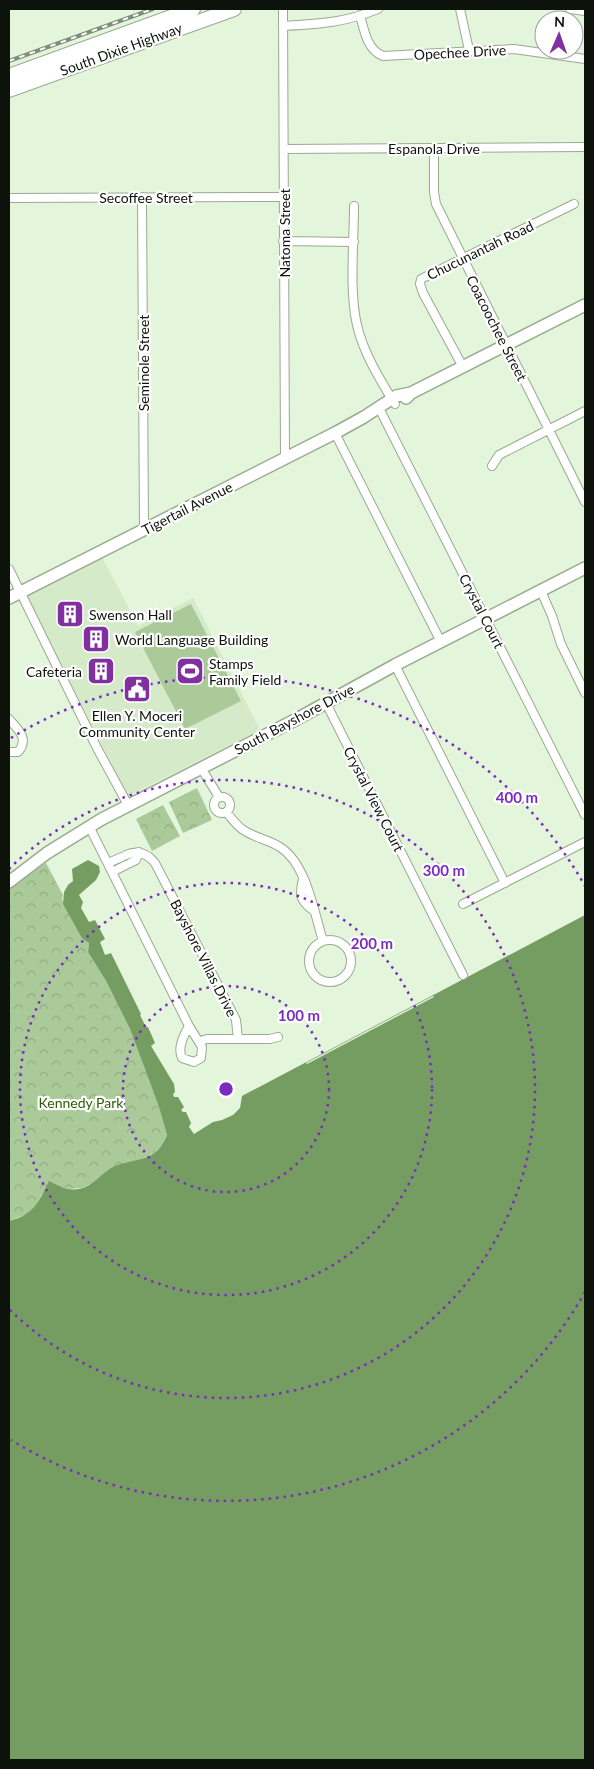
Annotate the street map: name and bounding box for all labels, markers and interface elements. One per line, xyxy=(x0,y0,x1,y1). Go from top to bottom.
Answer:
north arrow xyxy=(534,10,584,60)
text: N xyxy=(554,13,565,30)
street label: South Dixie Highway xyxy=(58,19,185,79)
street label: Opechee Drive xyxy=(413,41,507,63)
street label: Espanola Drive xyxy=(388,140,480,157)
street label: Natoma Street xyxy=(276,188,293,278)
street label: Secoffee Street xyxy=(99,189,193,206)
street label: Chucunantah Road xyxy=(424,217,536,283)
street label: Coacoochee Street xyxy=(463,272,531,384)
street label: Seminole Street xyxy=(135,315,152,411)
street label: Tigertail Avenue xyxy=(139,478,235,538)
street label: Crystal Court xyxy=(456,571,508,651)
building icon: Swenson Hall xyxy=(55,599,85,629)
place label: Swenson Hall xyxy=(89,606,172,623)
building icon: World Language Building xyxy=(81,624,111,654)
place label: World Language Building xyxy=(115,631,268,648)
place label: Stamps Family Field xyxy=(209,655,281,688)
building icon: Cafeteria xyxy=(86,656,116,686)
sports icon: Stamps Family Field xyxy=(175,656,205,686)
place label: Cafeteria xyxy=(26,663,82,680)
public building icon: Ellen Y. Moceri Community Center xyxy=(122,674,152,704)
street label: South Bayshore Drive xyxy=(231,680,357,758)
place label: Ellen Y. Moceri Community Center xyxy=(79,707,195,740)
street label: Crystal View Court xyxy=(340,744,408,854)
text: 400 m xyxy=(496,788,538,806)
text: 300 m xyxy=(423,861,465,879)
street label: Bayshore Villas Drive xyxy=(167,897,241,1019)
text: 200 m xyxy=(351,934,393,952)
text: 100 m xyxy=(278,1006,320,1024)
centre of rings xyxy=(217,1080,235,1098)
park label: Kennedy Park xyxy=(39,1094,124,1111)

